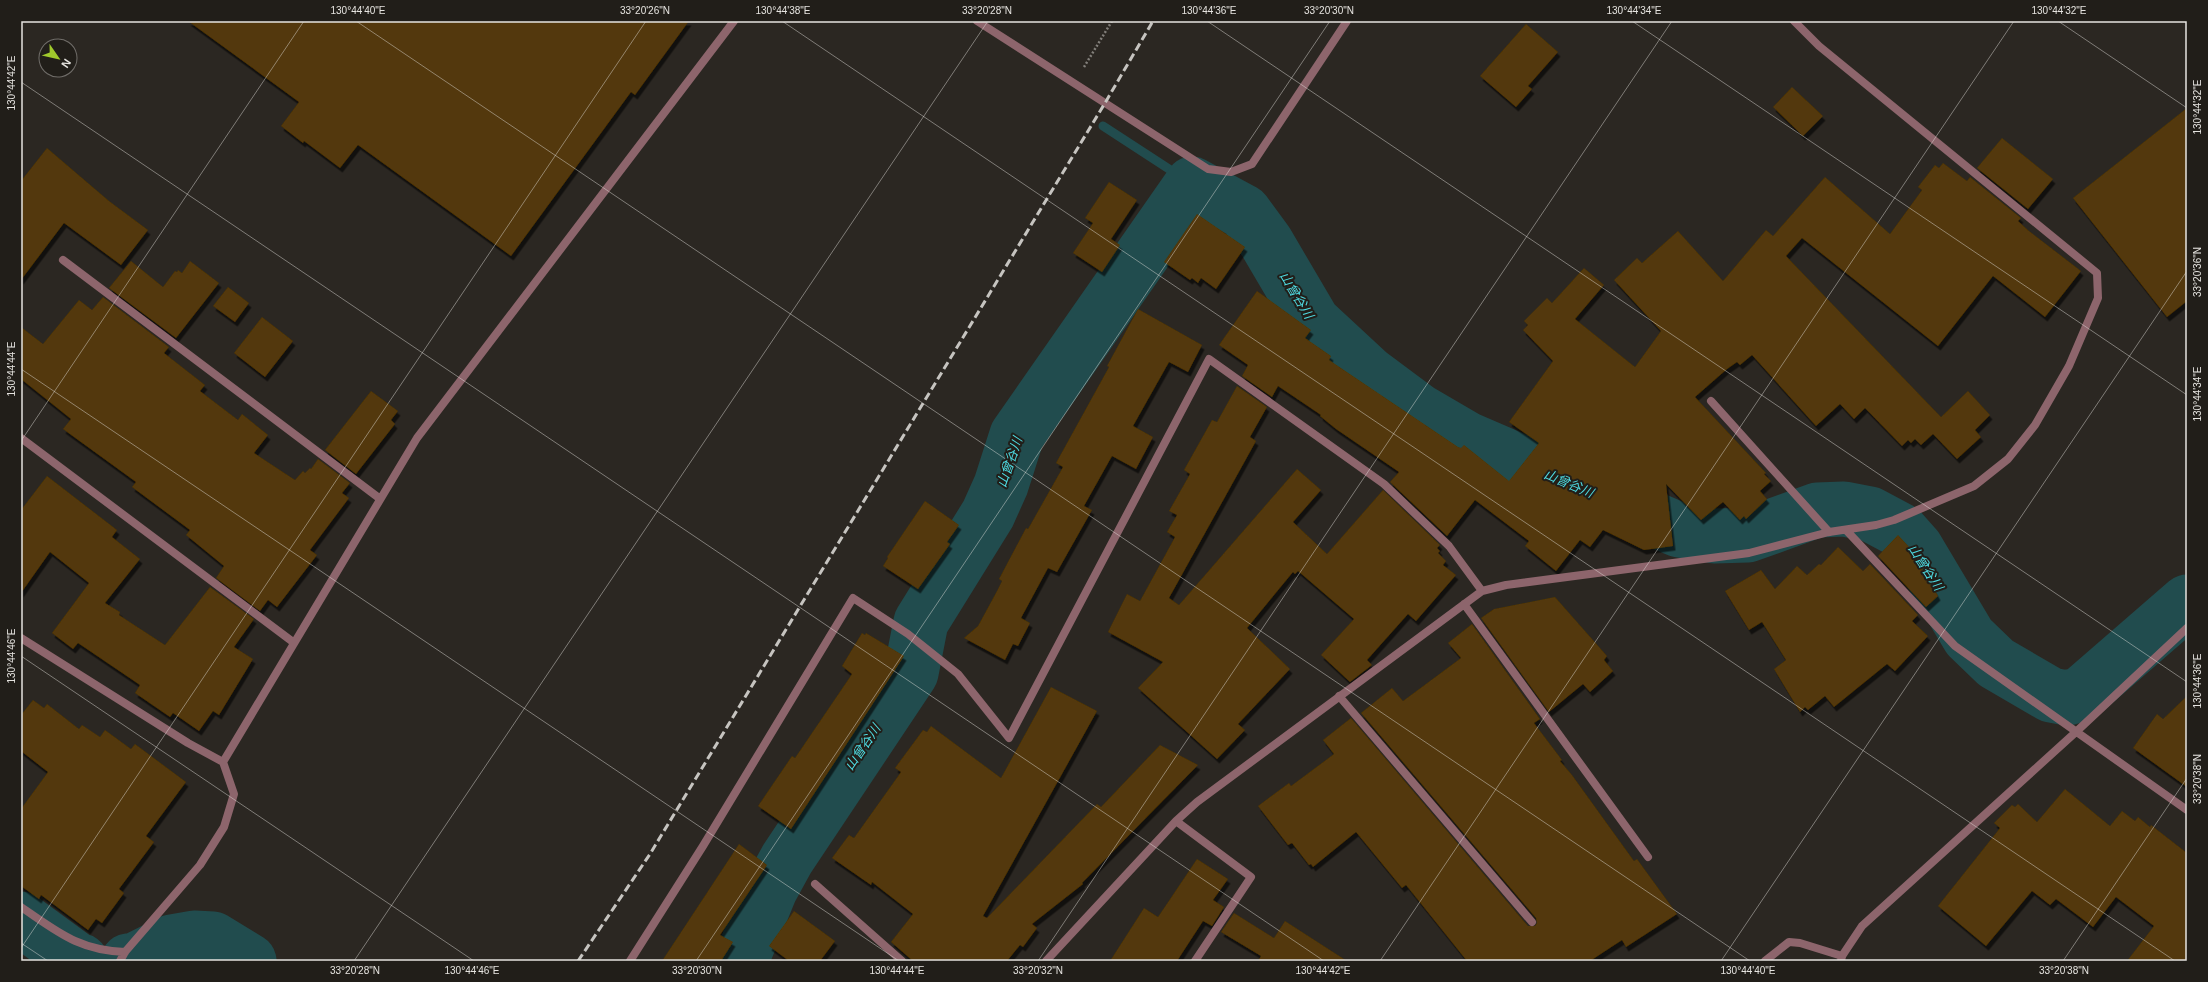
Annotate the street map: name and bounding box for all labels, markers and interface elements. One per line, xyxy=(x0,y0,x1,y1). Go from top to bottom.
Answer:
text: 130°44'40"E xyxy=(330,5,386,16)
text: 33°20'26"N xyxy=(620,5,670,16)
text: 130°44'38"E xyxy=(755,5,811,16)
text: 33°20'28"N xyxy=(962,5,1012,16)
text: 130°44'36"E xyxy=(1181,5,1237,16)
text: 33°20'30"N xyxy=(1304,5,1354,16)
text: 130°44'34"E xyxy=(1606,5,1662,16)
text: 130°44'32"E xyxy=(2031,5,2087,16)
north arrow xyxy=(38,38,78,78)
text: 130°44'42"E xyxy=(6,55,17,111)
text: N xyxy=(59,57,73,70)
text: 130°44'32"E xyxy=(2192,79,2203,135)
text: 33°20'36"N xyxy=(2192,247,2203,297)
water label: 山曾谷川 xyxy=(1277,269,1317,323)
text: 130°44'44"E xyxy=(6,341,17,397)
text: 130°44'34"E xyxy=(2192,366,2203,422)
water label: 山曾谷川 xyxy=(994,433,1026,489)
water label: 山曾谷川 xyxy=(1542,466,1598,501)
water label: 山曾谷川 xyxy=(1905,541,1947,595)
text: 130°44'46"E xyxy=(6,628,17,684)
text: 130°44'36"E xyxy=(2192,653,2203,709)
water label: 山曾谷川 xyxy=(842,720,884,773)
text: 33°20'38"N xyxy=(2192,754,2203,804)
text: 33°20'28"N xyxy=(330,965,380,976)
text: 130°44'46"E xyxy=(444,965,500,976)
text: 33°20'30"N xyxy=(672,965,722,976)
text: 130°44'44"E xyxy=(869,965,925,976)
text: 33°20'32"N xyxy=(1013,965,1063,976)
text: 130°44'42"E xyxy=(1295,965,1351,976)
text: 130°44'40"E xyxy=(1720,965,1776,976)
text: 33°20'38"N xyxy=(2039,965,2089,976)

